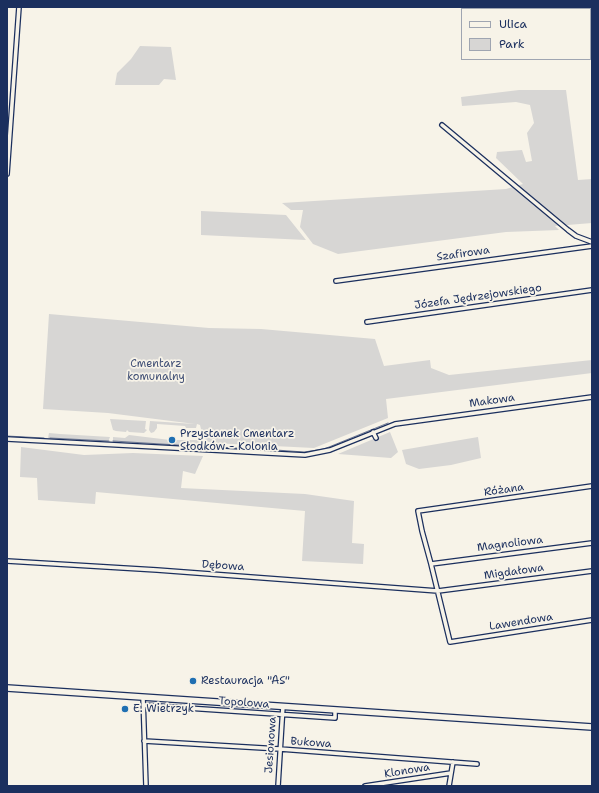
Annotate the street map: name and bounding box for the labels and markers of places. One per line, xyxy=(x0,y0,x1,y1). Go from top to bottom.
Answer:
place label: Przystanek Cmentarz Słodków - Kolonia xyxy=(180,427,294,453)
marker: Przystanek Cmentarz Słodków - Kolonia xyxy=(167,435,177,445)
place label: Restauracja "AS" xyxy=(201,674,290,688)
marker: Restauracja "AS" xyxy=(188,676,198,686)
place label: E. Wietrzyk xyxy=(133,702,194,716)
marker: E. Wietrzyk xyxy=(120,704,130,714)

